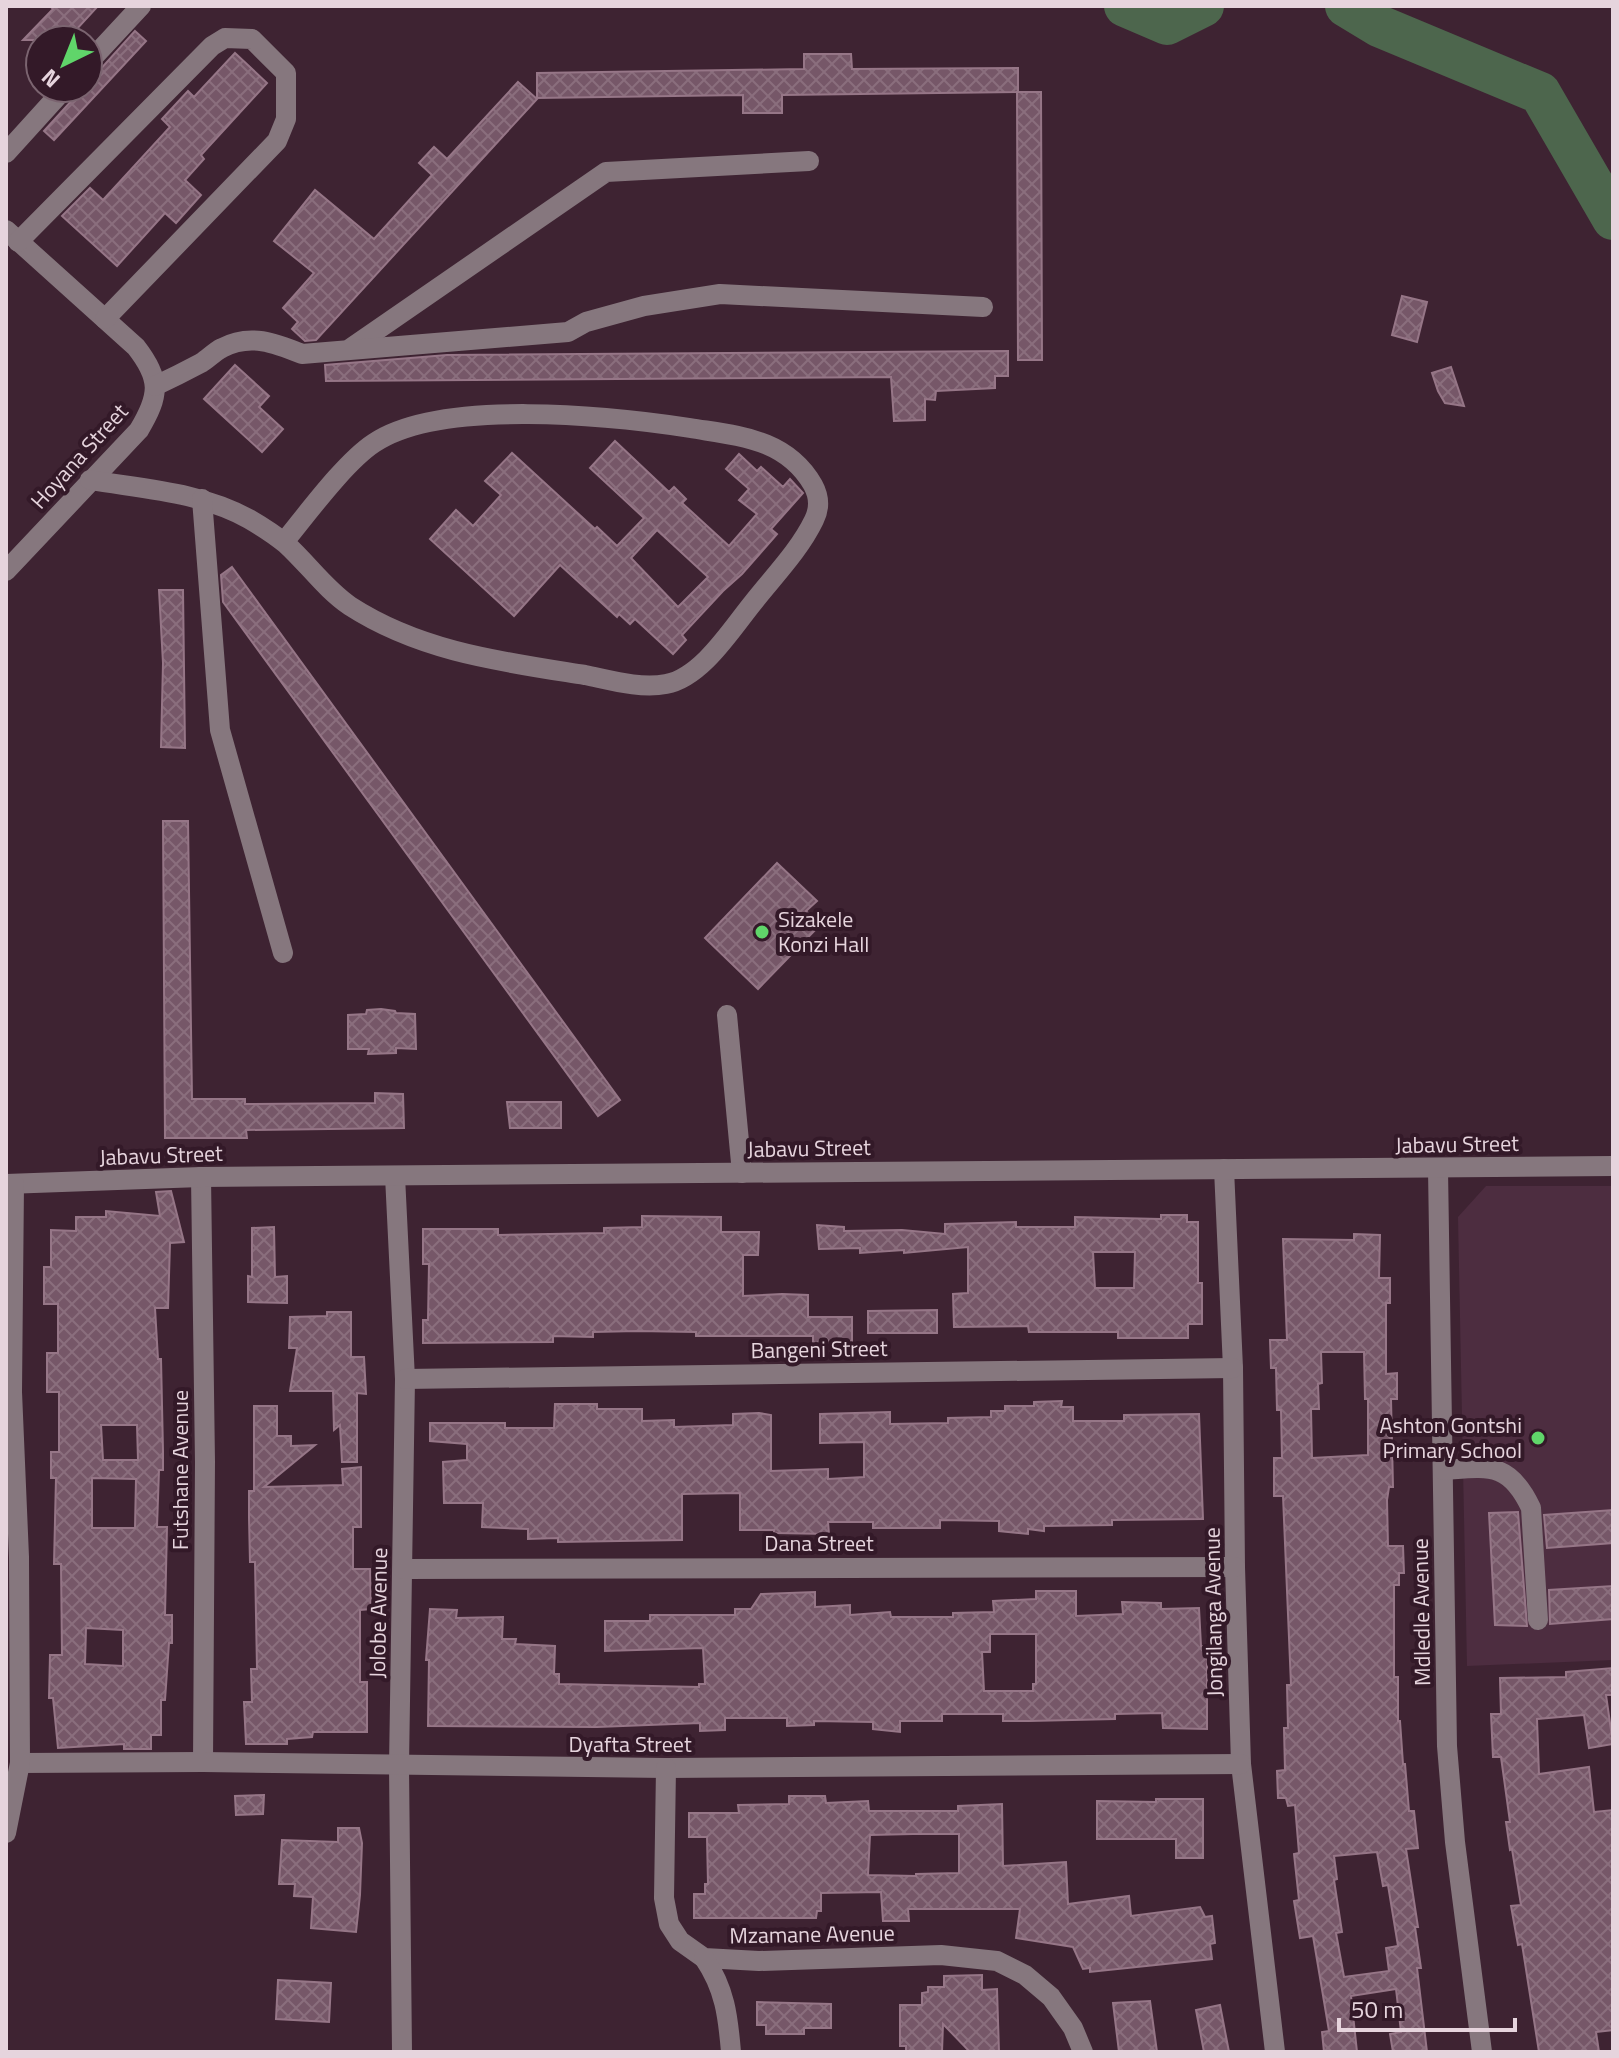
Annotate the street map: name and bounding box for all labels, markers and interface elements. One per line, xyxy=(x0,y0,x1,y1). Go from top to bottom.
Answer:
north arrow xyxy=(24,24,104,104)
text: N xyxy=(33,61,68,96)
street label: Hoyana Street xyxy=(22,395,136,516)
place label: Sizakele Konzi Hall xyxy=(778,902,869,961)
marker: Sizakele Konzi Hall xyxy=(753,923,771,941)
street label: Jabavu Street xyxy=(1395,1126,1519,1162)
street label: Jabavu Street xyxy=(747,1130,871,1166)
street label: Jabavu Street xyxy=(99,1136,224,1174)
street label: Bangeni Street xyxy=(750,1331,888,1367)
street label: Futshane Avenue xyxy=(163,1390,197,1550)
place label: Ashton Gontshi Primary School xyxy=(1379,1408,1522,1467)
marker: Ashton Gontshi Primary School xyxy=(1529,1429,1547,1447)
street label: Dana Street xyxy=(764,1526,874,1560)
street label: Jongilanga Avenue xyxy=(1195,1527,1231,1697)
street label: Mdledle Avenue xyxy=(1403,1538,1439,1686)
street label: Jolobe Avenue xyxy=(360,1547,396,1679)
street label: Dyafta Street xyxy=(568,1727,692,1761)
street label: Mzamane Avenue xyxy=(729,1916,895,1952)
scale bar xyxy=(1339,1982,1515,2032)
text: 50 m xyxy=(1351,1991,1403,2027)

